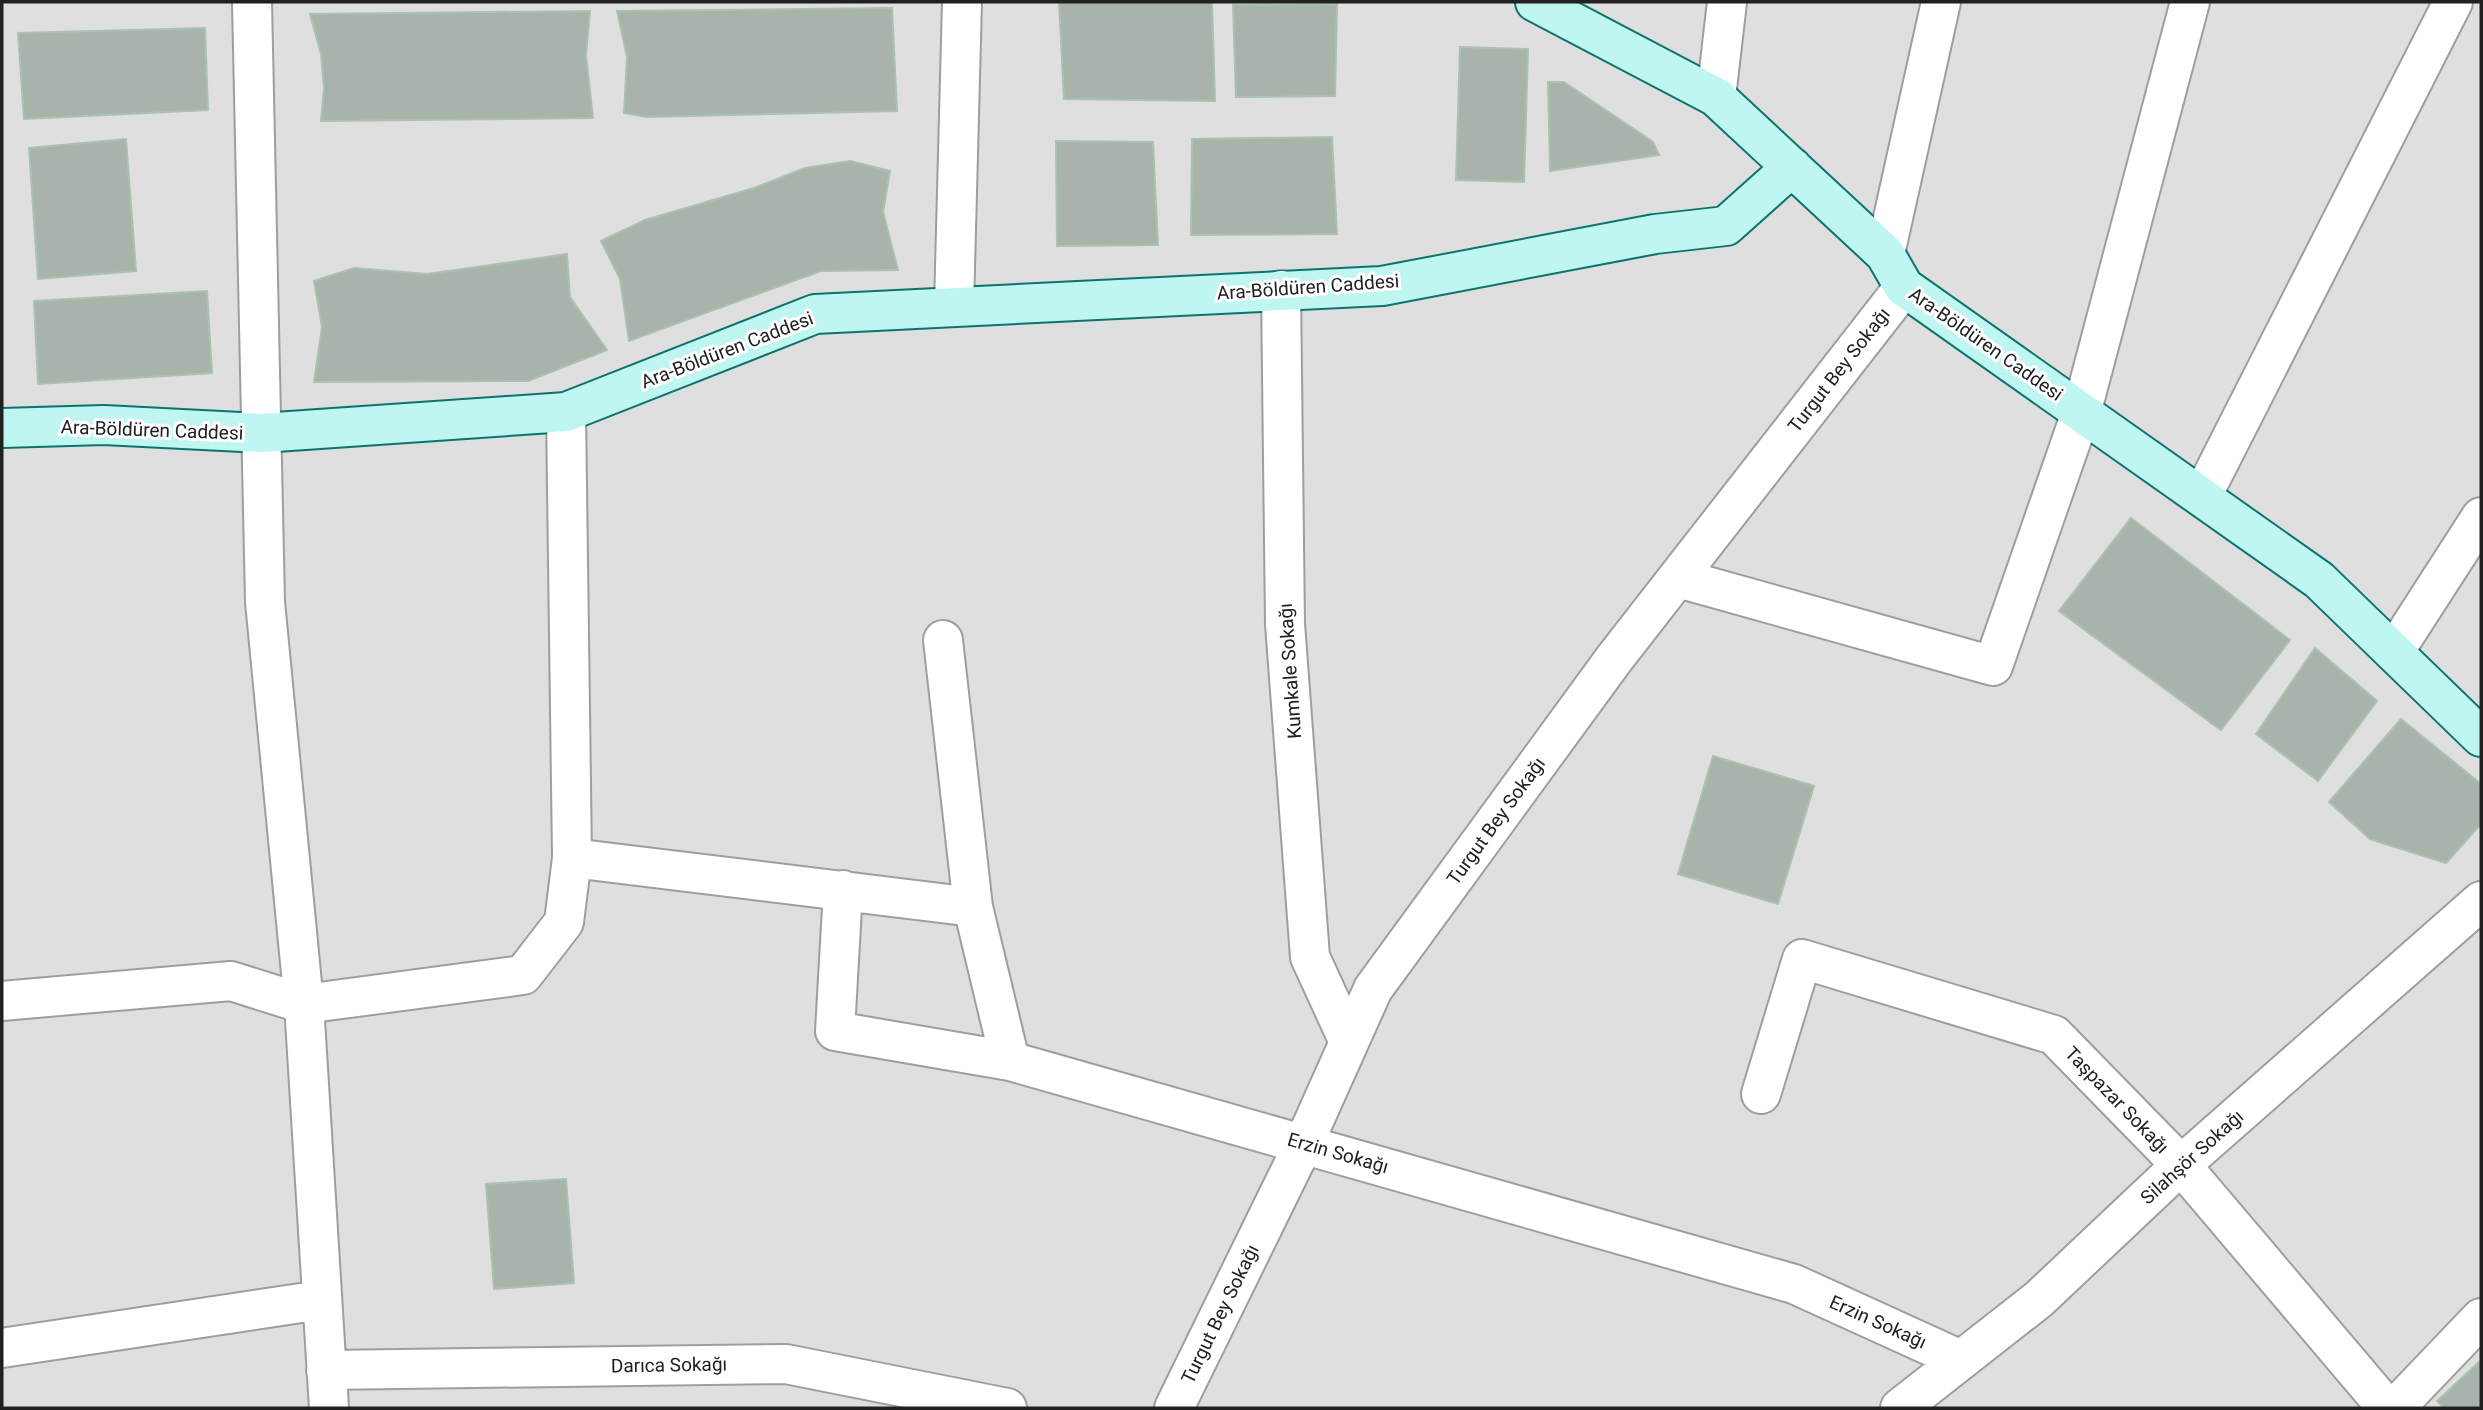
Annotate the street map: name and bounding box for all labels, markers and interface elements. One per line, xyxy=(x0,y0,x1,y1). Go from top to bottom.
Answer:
street label: Ara-Böldüren Caddesi xyxy=(1216,269,1400,305)
street label: Ara-Böldüren Caddesi xyxy=(1905,282,2067,406)
street label: Turgut Bey Sokağı xyxy=(1783,303,1895,437)
street label: Ara-Böldüren Caddesi xyxy=(638,307,816,393)
street label: Ara-Böldüren Caddesi xyxy=(60,415,244,445)
street label: Kumkale Sokağı xyxy=(1274,603,1306,739)
street label: Turgut Bey Sokağı xyxy=(1442,753,1550,889)
street label: Taşpazar Sokağı xyxy=(2060,1042,2174,1158)
street label: Silahşör Sokağı xyxy=(2136,1105,2248,1209)
street label: Erzin Sokağı xyxy=(1285,1128,1391,1178)
street label: Turgut Bey Sokağı xyxy=(1176,1241,1264,1387)
street label: Erzin Sokağı xyxy=(1826,1290,1930,1354)
street label: Darıca Sokağı xyxy=(611,1352,727,1378)

